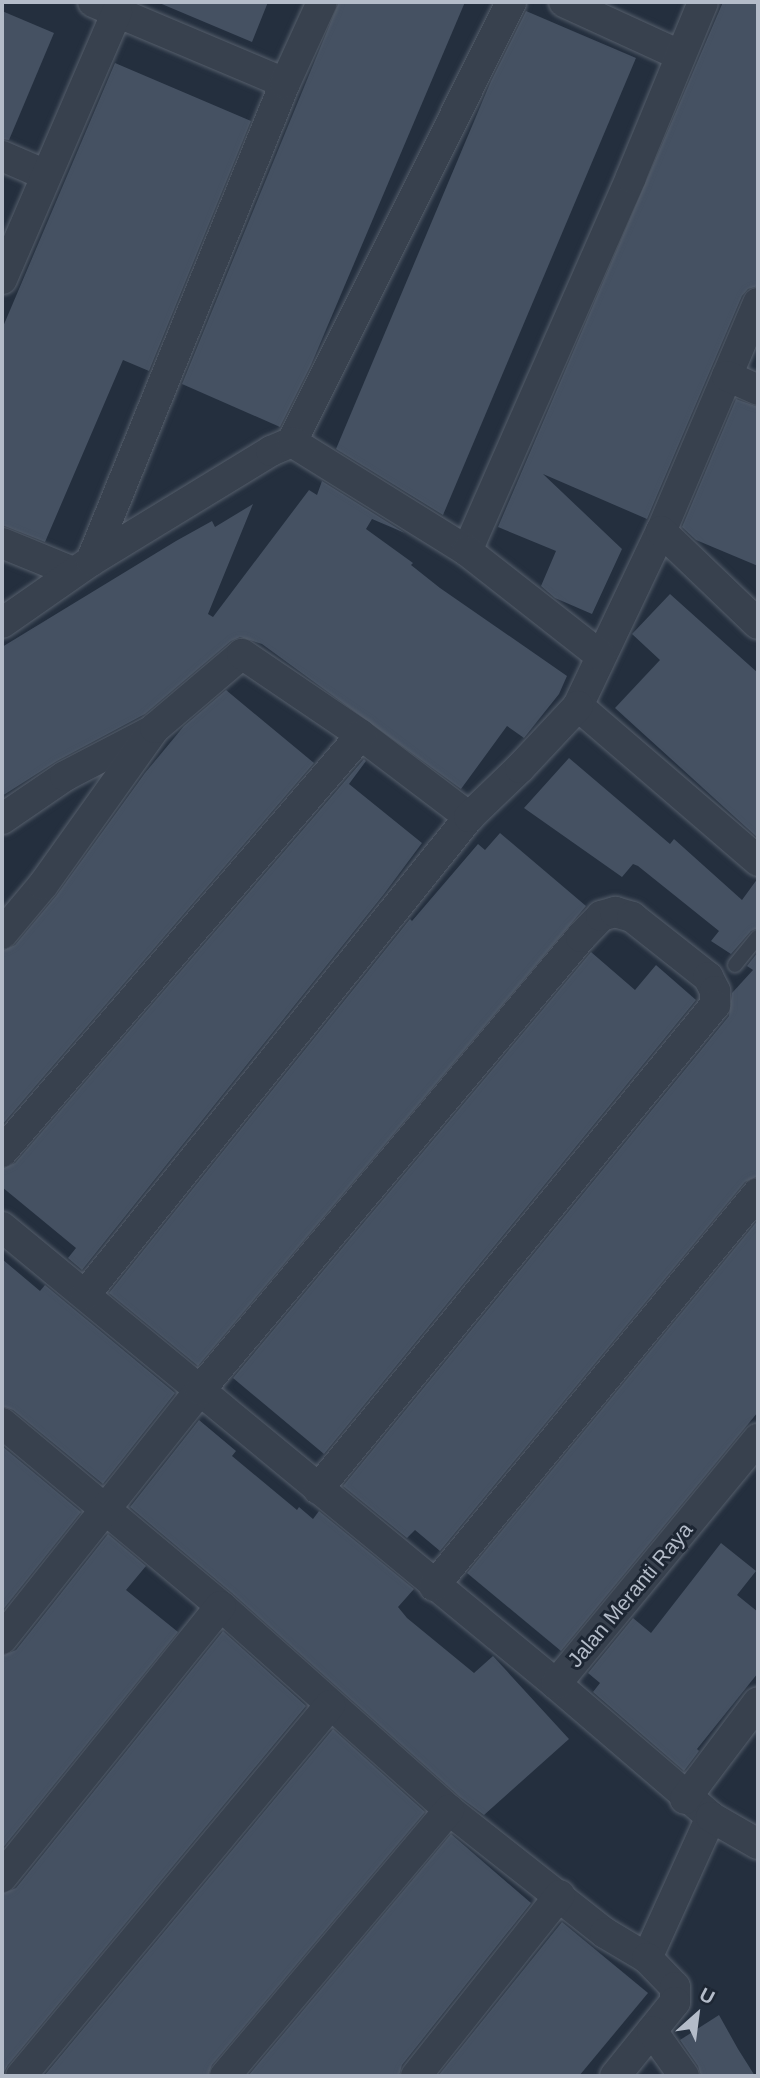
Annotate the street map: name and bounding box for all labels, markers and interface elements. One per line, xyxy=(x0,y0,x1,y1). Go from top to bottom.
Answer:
street label: Jalan Meranti Raya xyxy=(562,1518,698,1672)
north arrow xyxy=(662,1980,732,2050)
text: U xyxy=(696,1984,718,2009)

